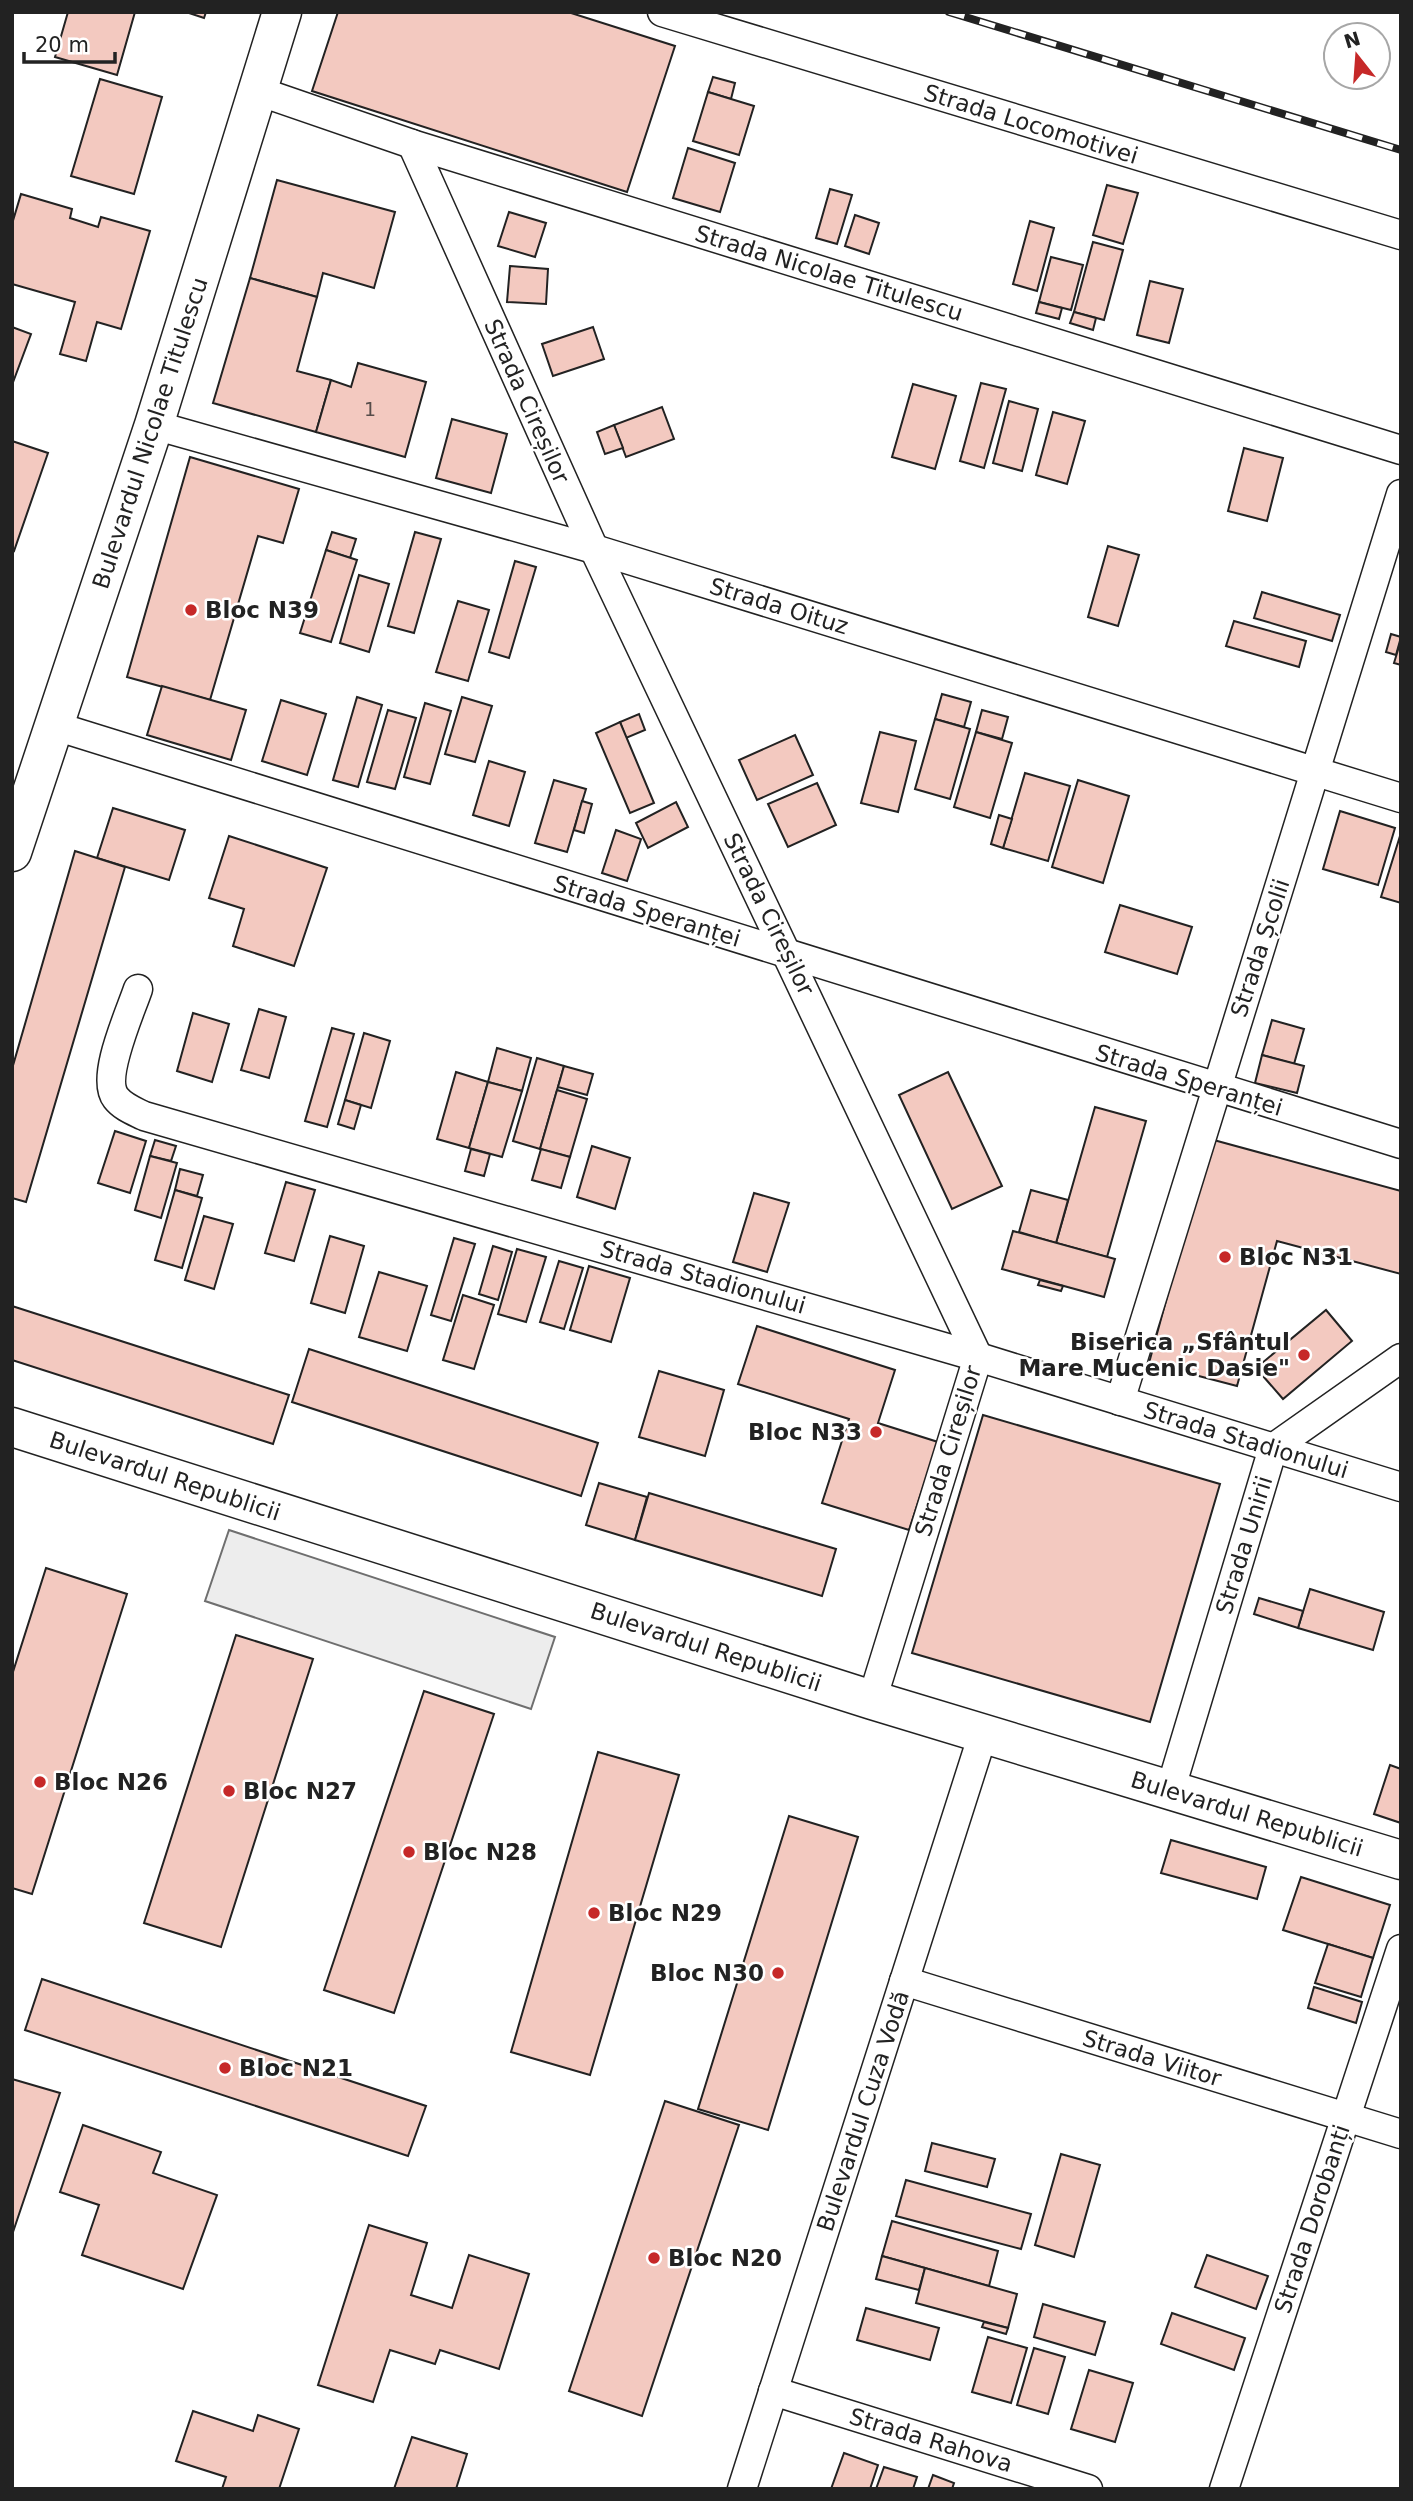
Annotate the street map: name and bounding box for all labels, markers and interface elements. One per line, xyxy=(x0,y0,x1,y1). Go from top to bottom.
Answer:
scale bar xyxy=(24,21,116,65)
north arrow xyxy=(1322,21,1392,91)
text: N xyxy=(1341,27,1363,53)
text: 20 m xyxy=(35,33,89,57)
street label: Strada Locomotivei xyxy=(921,79,1141,169)
street label: Strada Nicolae Titulescu xyxy=(692,220,966,326)
street label: Bulevardul Nicolae Titulescu xyxy=(87,274,213,592)
street label: Strada Cireșilor xyxy=(479,315,575,488)
house number: 1 xyxy=(364,398,376,420)
street label: Strada Oituz xyxy=(707,573,851,639)
place label: Bloc N39 xyxy=(205,597,319,623)
marker: Bloc N39 xyxy=(183,602,199,618)
street label: Strada Cireșilor xyxy=(719,829,820,1000)
street label: Strada Speranței xyxy=(550,870,744,953)
street label: Strada Școlii xyxy=(1225,876,1295,1020)
street label: Strada Speranței xyxy=(1092,1039,1286,1122)
street label: Strada Stadionului xyxy=(597,1235,809,1319)
place label: Bloc N31 xyxy=(1239,1244,1353,1270)
marker: Bloc N31 xyxy=(1217,1249,1233,1265)
place label: Biserica „Sfântul Mare Mucenic Dasie" xyxy=(1018,1329,1290,1381)
marker: Biserica „Sfântul Mare Mucenic Dasie" xyxy=(1296,1347,1312,1363)
street label: Strada Cireșilor xyxy=(910,1362,986,1539)
street label: Strada Stadionului xyxy=(1141,1397,1351,1483)
place label: Bloc N33 xyxy=(748,1419,862,1445)
marker: Bloc N33 xyxy=(868,1424,884,1440)
street label: Bulevardul Republicii xyxy=(46,1426,284,1526)
street label: Strada Unirii xyxy=(1211,1473,1277,1617)
street label: Bulevardul Republicii xyxy=(587,1597,825,1697)
street label: Bulevardul Republicii xyxy=(1128,1766,1366,1862)
place label: Bloc N26 xyxy=(54,1769,168,1795)
marker: Bloc N26 xyxy=(32,1774,48,1790)
place label: Bloc N27 xyxy=(243,1778,357,1804)
marker: Bloc N27 xyxy=(221,1783,237,1799)
place label: Bloc N28 xyxy=(423,1839,537,1865)
marker: Bloc N28 xyxy=(401,1844,417,1860)
place label: Bloc N29 xyxy=(608,1900,722,1926)
marker: Bloc N29 xyxy=(586,1905,602,1921)
place label: Bloc N30 xyxy=(650,1960,764,1986)
marker: Bloc N30 xyxy=(770,1965,786,1981)
street label: Bulevardul Cuza Vodă xyxy=(812,1987,914,2235)
street label: Strada Viitor xyxy=(1079,2025,1225,2092)
place label: Bloc N21 xyxy=(239,2055,353,2081)
marker: Bloc N21 xyxy=(217,2060,233,2076)
street label: Strada Dorobanți xyxy=(1269,2121,1356,2317)
place label: Bloc N20 xyxy=(668,2245,782,2271)
marker: Bloc N20 xyxy=(646,2250,662,2266)
street label: Strada Rahova xyxy=(846,2403,1016,2477)

